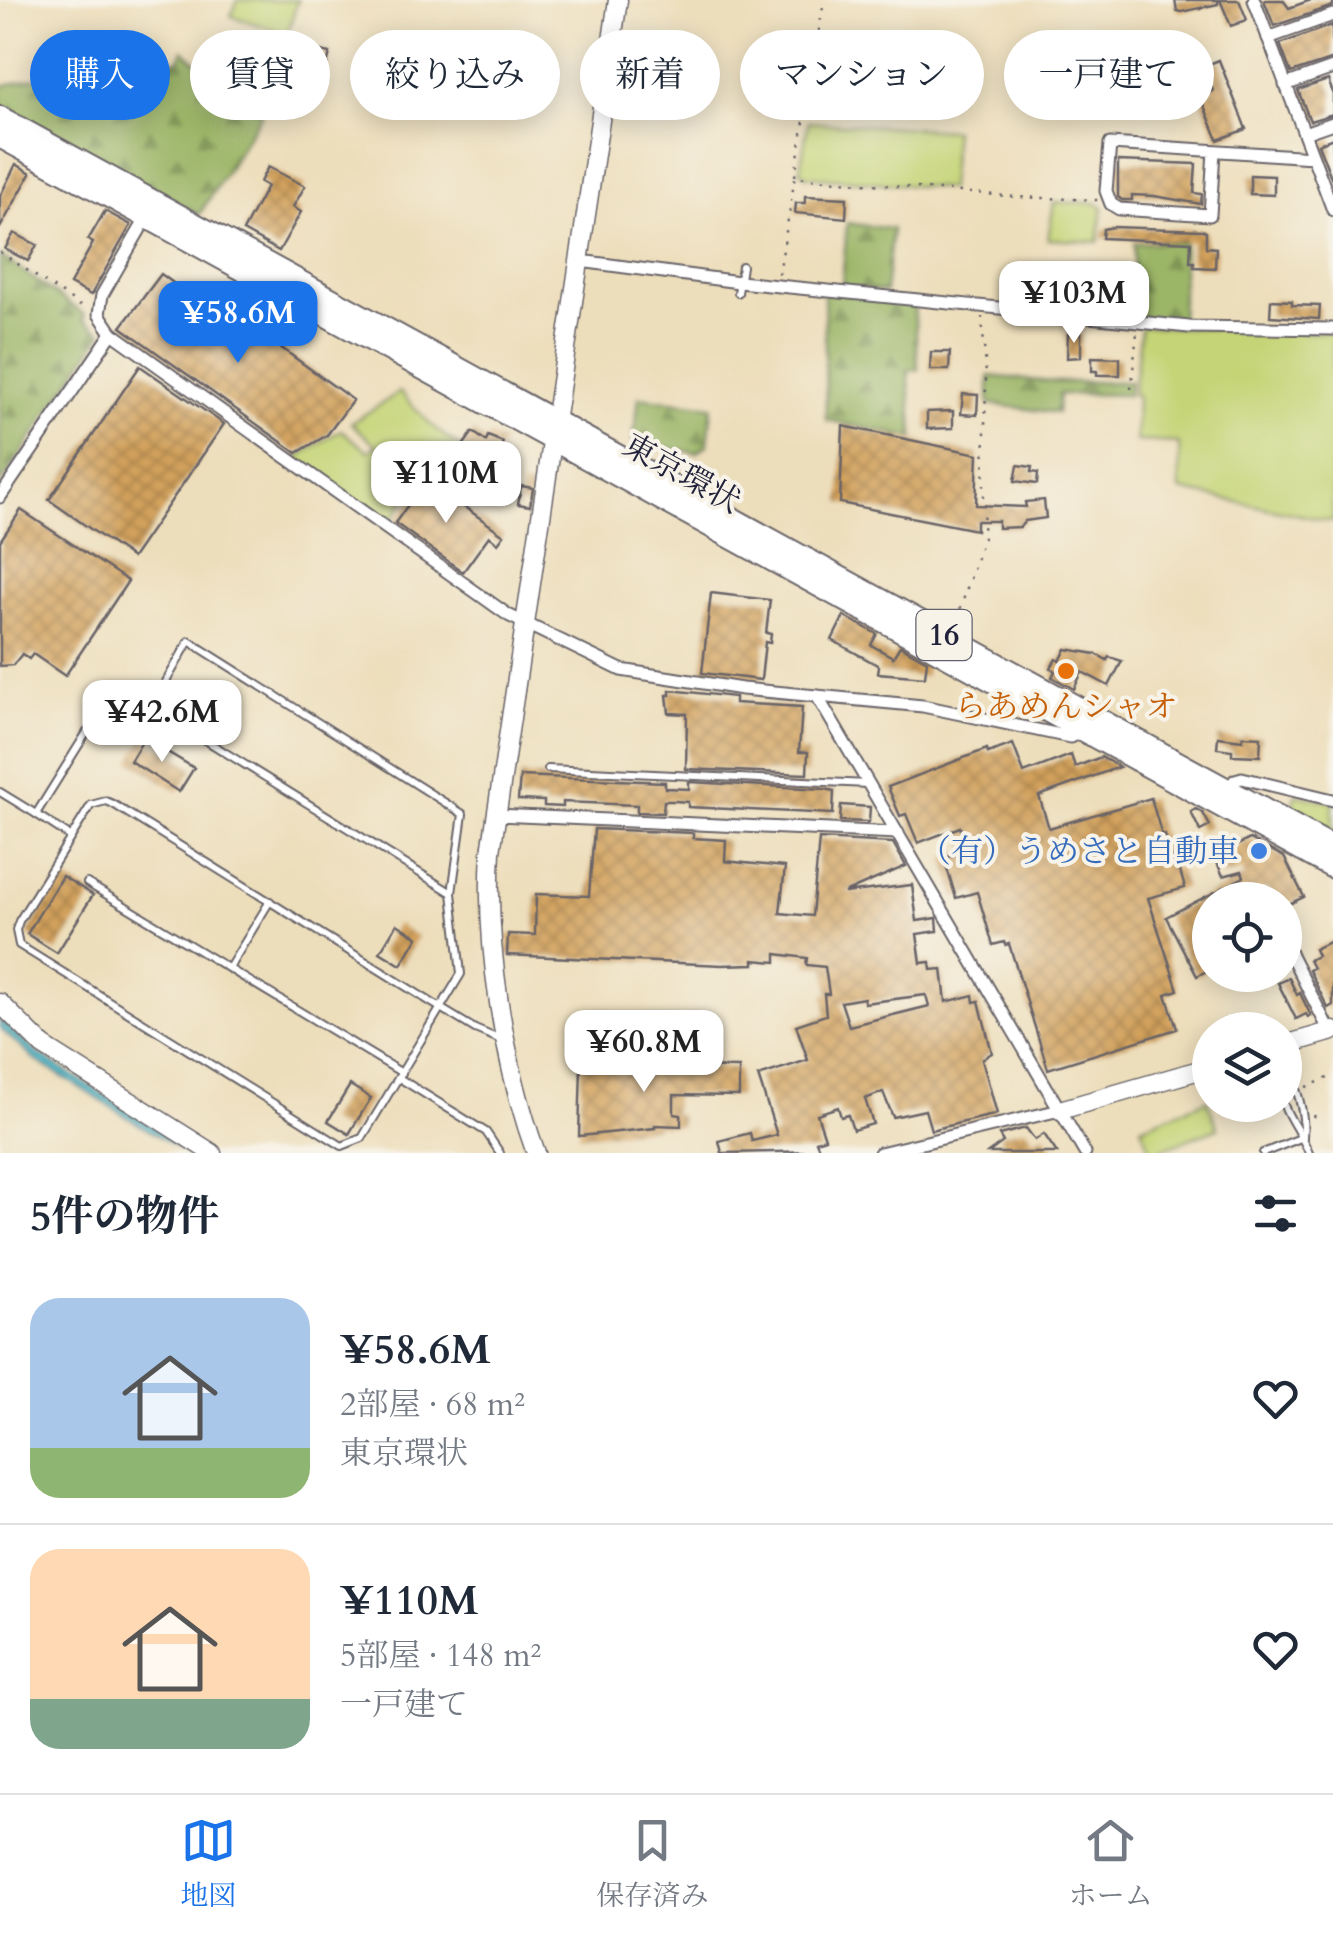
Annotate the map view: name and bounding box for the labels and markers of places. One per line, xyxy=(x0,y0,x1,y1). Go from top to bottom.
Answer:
pin: ¥103M xyxy=(1004,261,1144,346)
pin: ¥58.6M xyxy=(157,281,319,366)
pin: ¥110M xyxy=(376,441,516,526)
marker: らあめんシャオ xyxy=(1055,660,1077,682)
pin: ¥42.6M xyxy=(81,680,243,765)
place label: らあめんシャオ xyxy=(954,685,1178,729)
place label: （有）うめさと自動車 xyxy=(919,830,1239,874)
marker: （有）うめさと自動車 xyxy=(1248,840,1270,862)
pin: ¥60.8M xyxy=(563,1010,725,1095)

